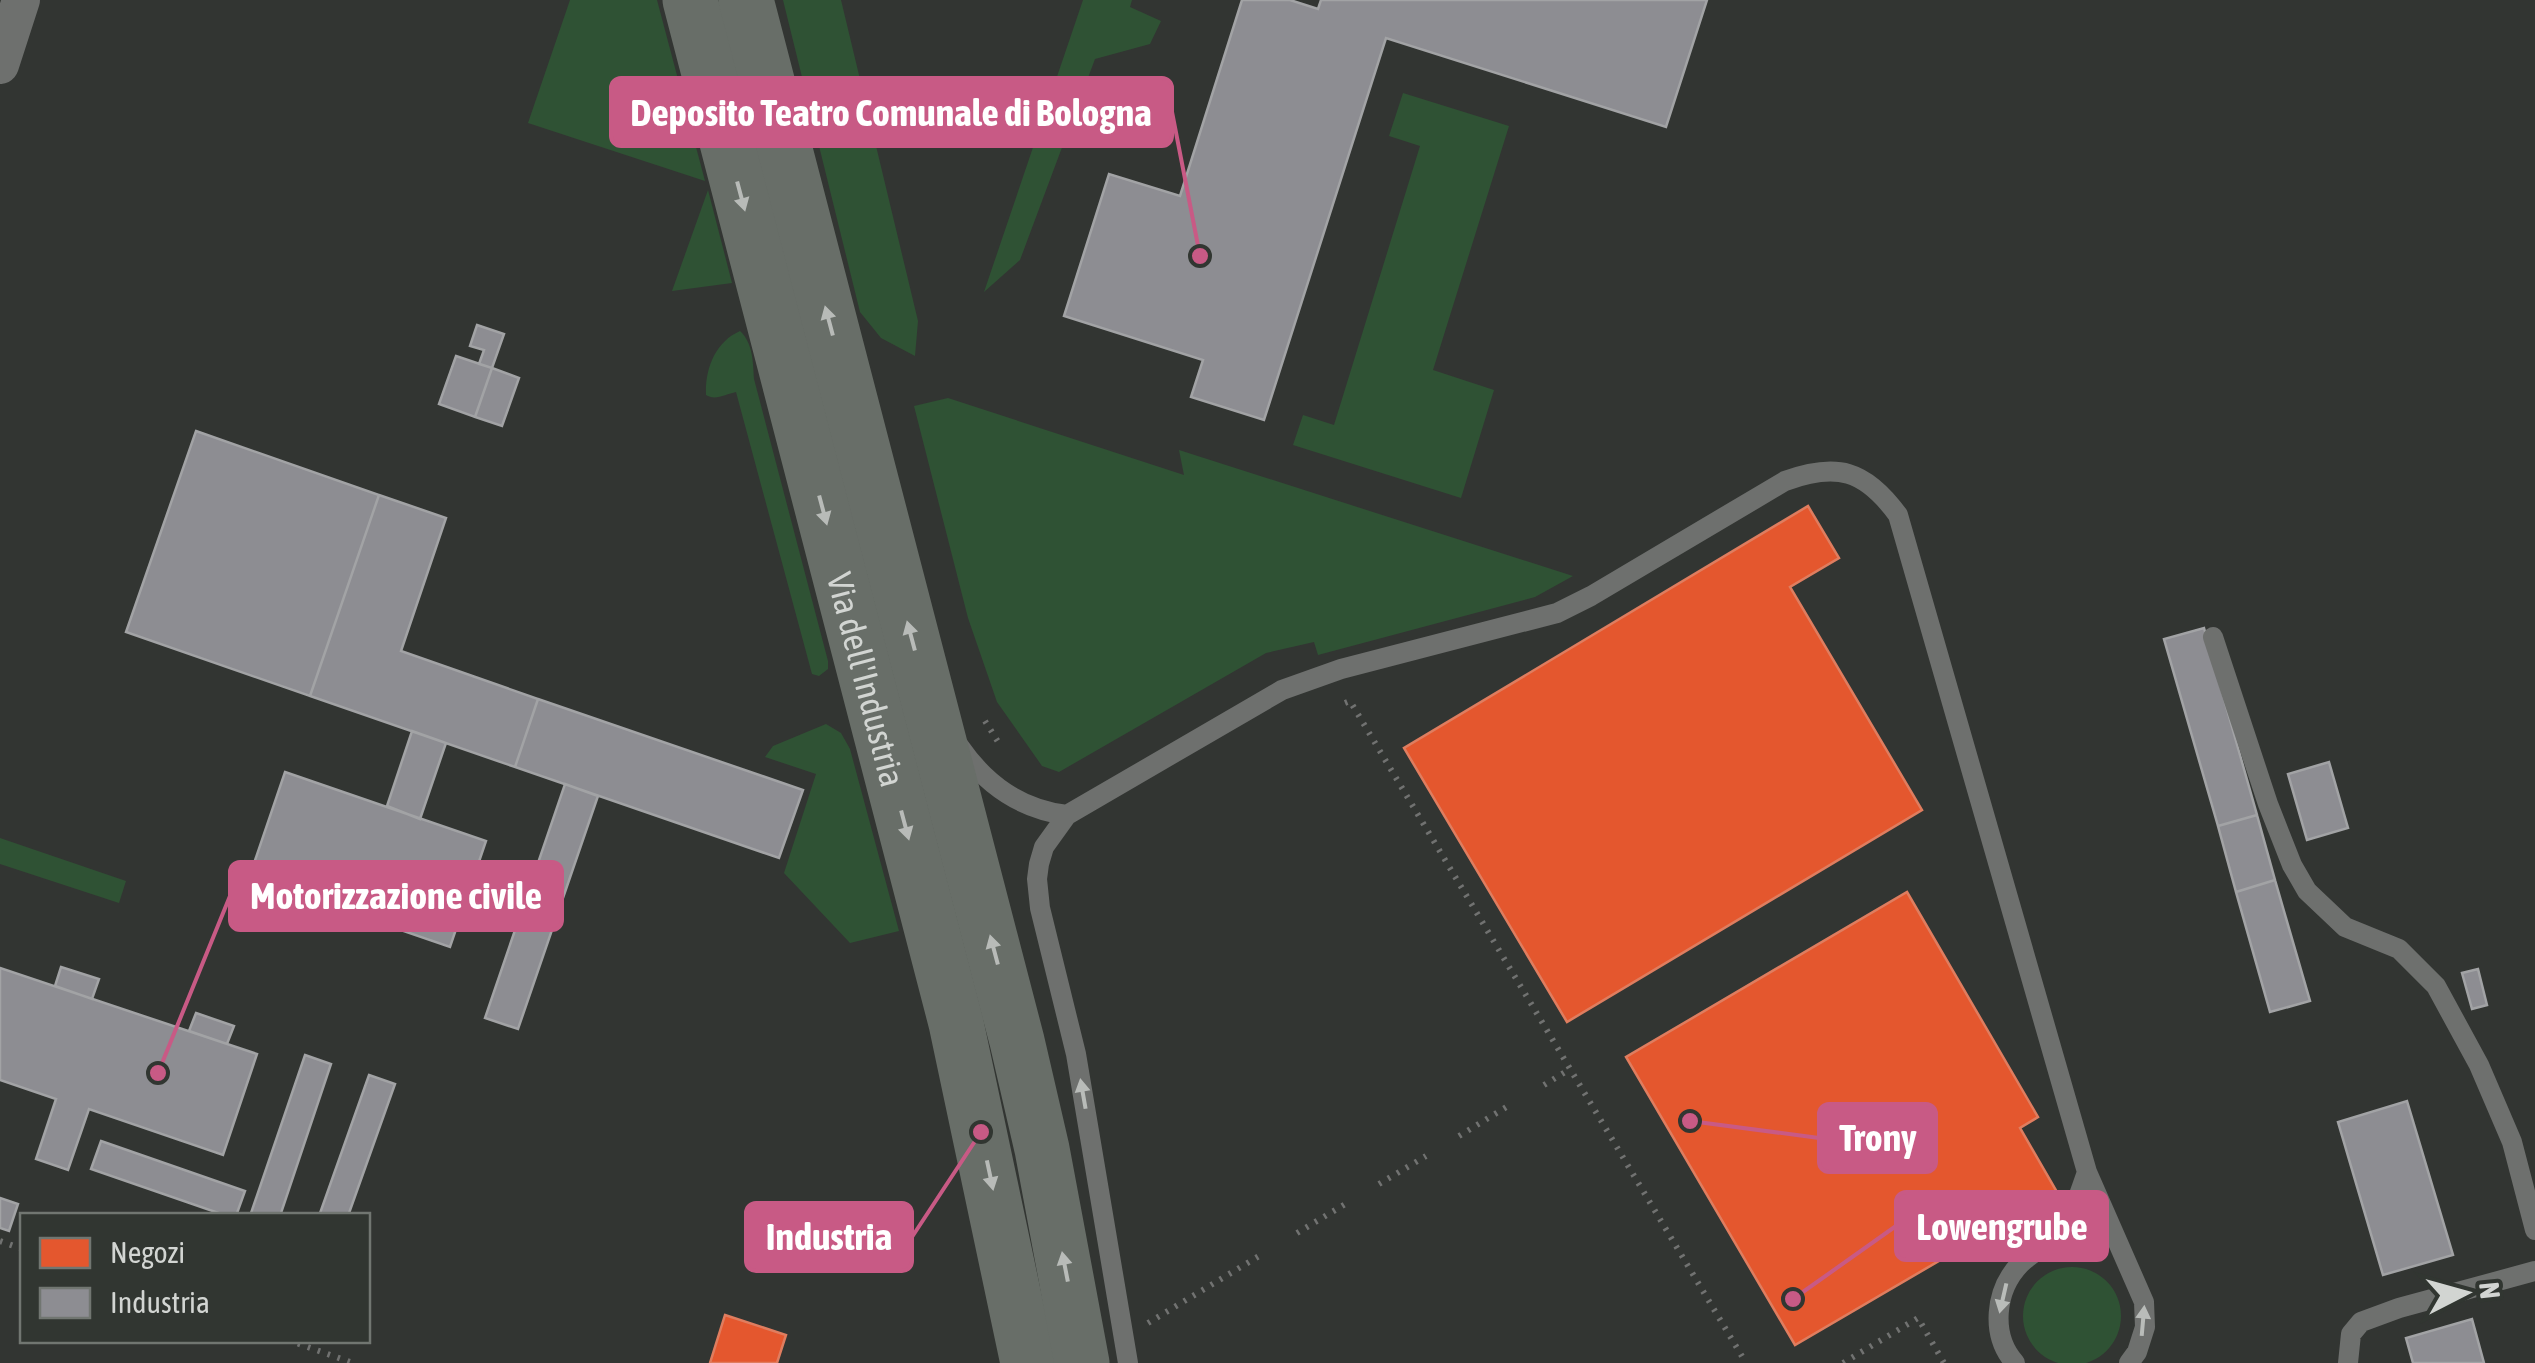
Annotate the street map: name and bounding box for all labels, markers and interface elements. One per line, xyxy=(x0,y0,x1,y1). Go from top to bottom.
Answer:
callout: Deposito Teatro Comunale di Bologna xyxy=(611,78,1172,146)
text: Deposito Teatro Comunale di Bologna xyxy=(630,91,1152,134)
one-way arrow xyxy=(733,181,749,212)
one-way arrow xyxy=(821,305,837,336)
one-way arrow xyxy=(815,495,831,526)
street label: Via dell'Industria xyxy=(820,568,914,791)
one-way arrow xyxy=(903,620,919,651)
one-way arrow xyxy=(897,810,913,841)
callout: Motorizzazione civile xyxy=(230,862,562,930)
text: Motorizzazione civile xyxy=(250,874,542,917)
one-way arrow xyxy=(985,934,1001,965)
one-way arrow xyxy=(1075,1078,1090,1110)
callout: Trony xyxy=(1819,1104,1936,1172)
text: Trony xyxy=(1839,1116,1917,1159)
one-way arrow xyxy=(983,1160,998,1191)
callout: Lowengrube xyxy=(1896,1192,2107,1260)
callout: Industria xyxy=(746,1203,912,1271)
text: Lowengrube xyxy=(1916,1205,2088,1248)
legend xyxy=(20,1213,370,1343)
text: Industria xyxy=(766,1215,892,1258)
text: Negozi xyxy=(110,1235,185,1269)
north arrow xyxy=(2415,1243,2515,1343)
one-way arrow xyxy=(1056,1251,1072,1282)
text: N xyxy=(2473,1280,2507,1300)
one-way arrow xyxy=(1995,1282,2010,1313)
text: Industria xyxy=(110,1285,210,1319)
one-way arrow xyxy=(2135,1305,2151,1336)

